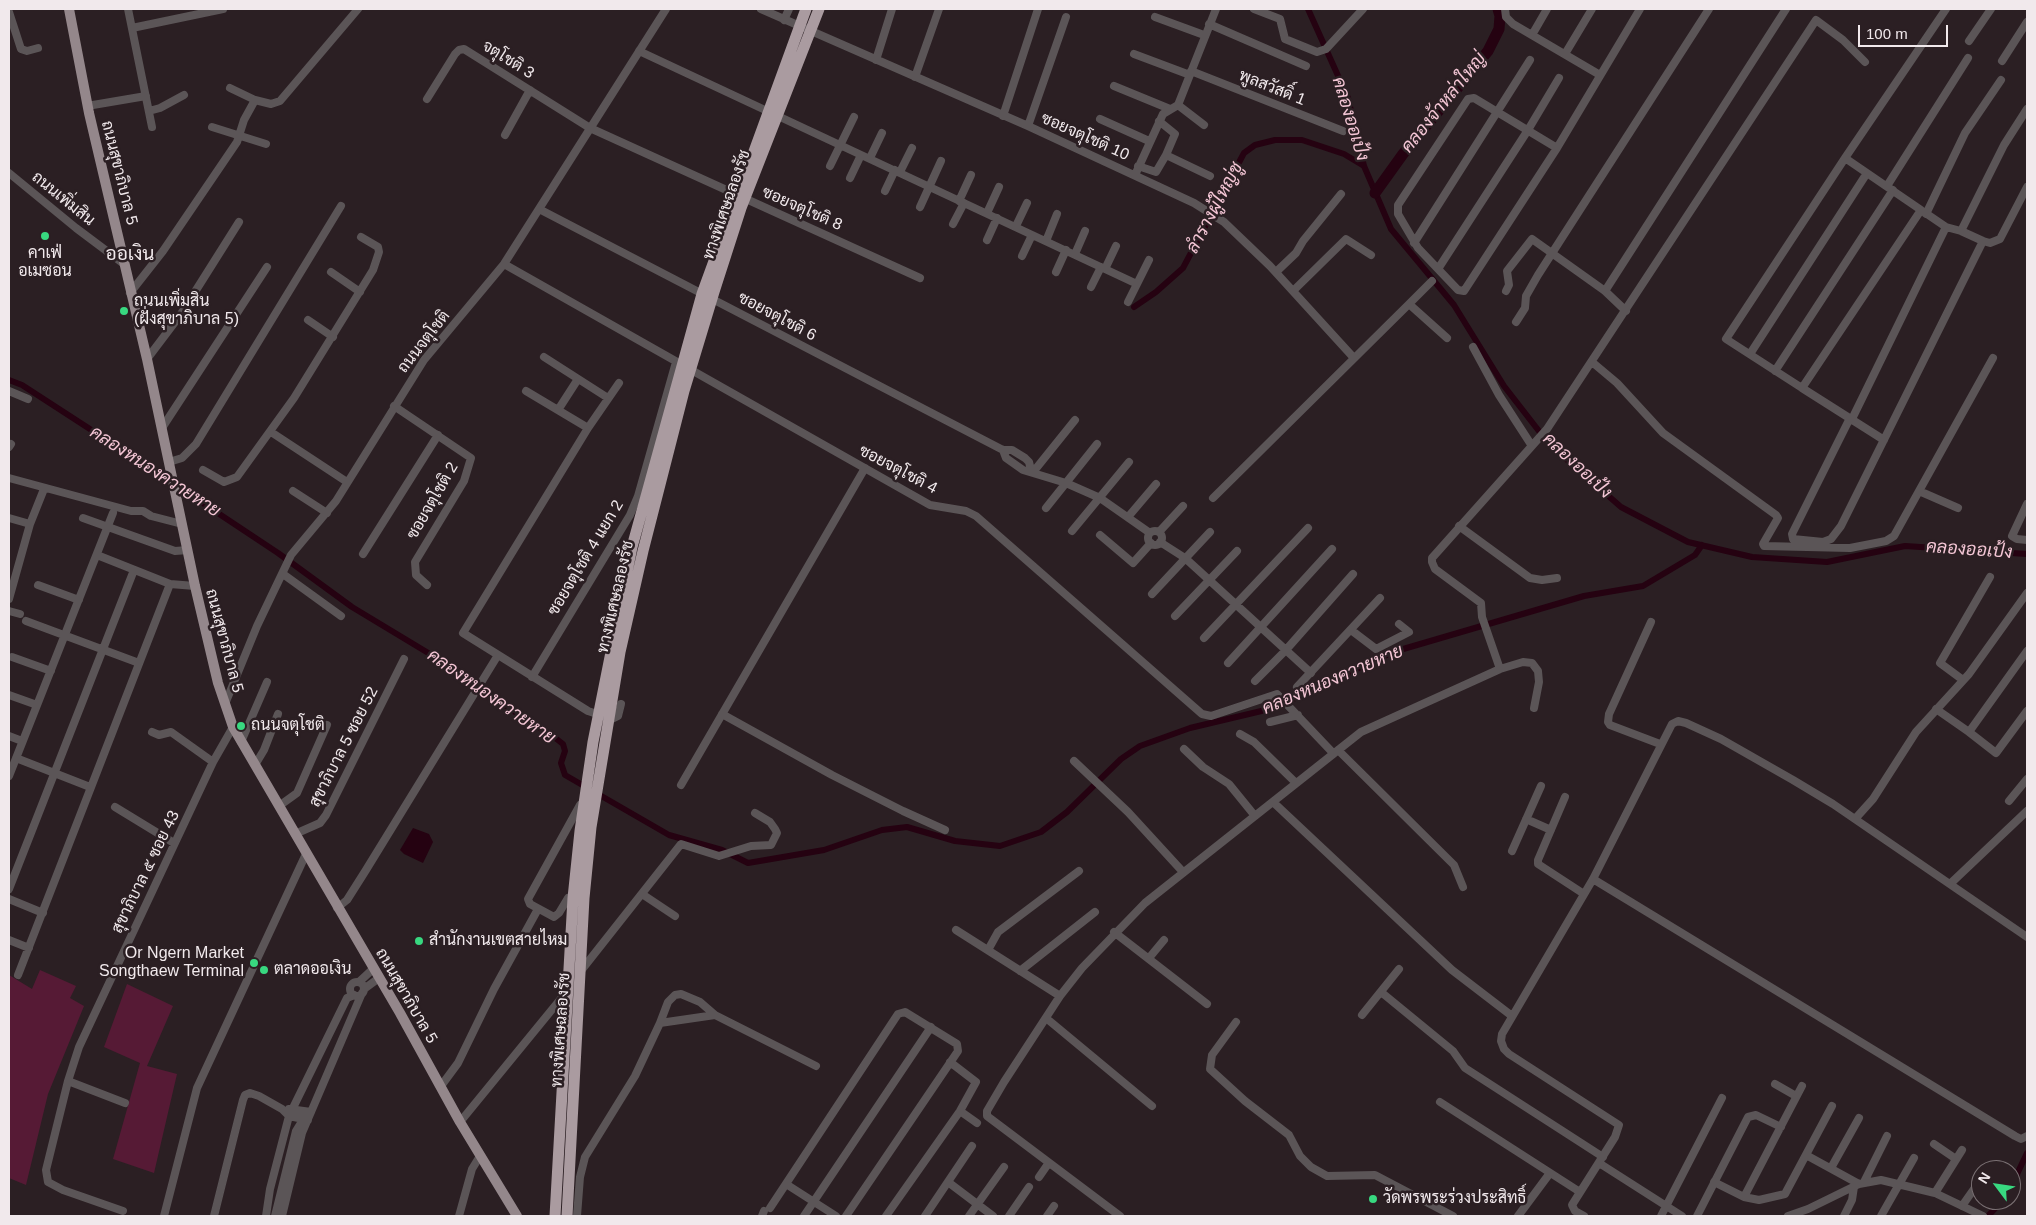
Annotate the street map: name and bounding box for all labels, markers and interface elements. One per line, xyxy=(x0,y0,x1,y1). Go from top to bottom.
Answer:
scale bar xyxy=(1861,15,1951,47)
text: 100 m xyxy=(1866,25,1908,42)
street label: จตุโชติ 3 xyxy=(479,37,537,83)
water label: คลองจ้าหล่าใหญ่ xyxy=(1397,49,1491,157)
street label: พูลสวัสดิ์ 1 xyxy=(1236,66,1308,110)
water label: คลองออเป้ง xyxy=(1327,74,1373,164)
street label: ซอยจตุโชติ 10 xyxy=(1038,109,1132,165)
street label: ถนนสุขาภิบาล 5 xyxy=(97,119,141,227)
street label: ทางพิเศษฉลองรัช xyxy=(699,148,755,262)
water label: ลำรางผู้ใหญ่ชู xyxy=(1182,159,1248,257)
street label: ถนนเพิ่มสิน xyxy=(28,168,98,230)
street label: ซอยจตุโชติ 8 xyxy=(759,183,845,235)
marker: คาเฟ่ อเมซอน xyxy=(39,230,51,242)
place label: คาเฟ่ อเมซอน xyxy=(18,244,72,282)
district label: ออเงิน xyxy=(106,244,154,266)
street label: ซอยจตุโชติ 6 xyxy=(735,288,819,346)
place label: ถนนเพิ่มสิน (ฝั่งสุขาภิบาล 5) xyxy=(134,292,239,330)
marker: ถนนเพิ่มสิน (ฝั่งสุขาภิบาล 5) xyxy=(118,305,130,317)
street label: ถนนจตุโชติ xyxy=(394,307,454,377)
water label: คลองหนองควายหาย xyxy=(86,422,224,522)
water label: คลองออเป้ง xyxy=(1538,429,1616,503)
street label: ซอยจตุโชติ 4 xyxy=(856,441,940,499)
street label: ซอยจตุโชติ 2 xyxy=(403,459,463,543)
street label: ซอยจตุโชติ 4 แยก 2 xyxy=(544,497,628,619)
water label: คลองออเป้ง xyxy=(1925,536,2013,564)
street label: ทางพิเศษฉลองรัช xyxy=(594,539,638,655)
street label: ถนนสุขาภิบาล 5 xyxy=(201,587,247,695)
water label: คลองหนองควายหาย xyxy=(1259,641,1407,719)
water label: คลองหนองควายหาย xyxy=(423,645,559,749)
street label: สุขาภิบาล 5 ซอย 52 xyxy=(305,684,383,810)
place label: ถนนจตุโชติ xyxy=(251,716,325,736)
marker: ถนนจตุโชติ xyxy=(235,720,247,732)
street label: สุขาภิบาล ๕ ซอย 43 xyxy=(108,808,184,936)
place label: สำนักงานเขตสายไหม xyxy=(429,931,567,951)
marker: สำนักงานเขตสายไหม xyxy=(413,935,425,947)
place label: Or Ngern Market Songthaew Terminal xyxy=(99,944,244,982)
street label: ถนนสุขาภิบาล 5 xyxy=(371,945,441,1047)
marker: Or Ngern Market Songthaew Terminal xyxy=(248,957,260,969)
place label: ตลาดออเงิน xyxy=(274,960,351,980)
marker: ตลาดออเงิน xyxy=(258,964,270,976)
street label: ทางพิเศษฉลองรัช xyxy=(547,972,575,1088)
north arrow xyxy=(1971,1160,2021,1210)
text: N xyxy=(1975,1169,1993,1186)
place label: วัดพรพระร่วงประสิทธิ์ xyxy=(1383,1189,1526,1209)
marker: วัดพรพระร่วงประสิทธิ์ xyxy=(1367,1193,1379,1205)

